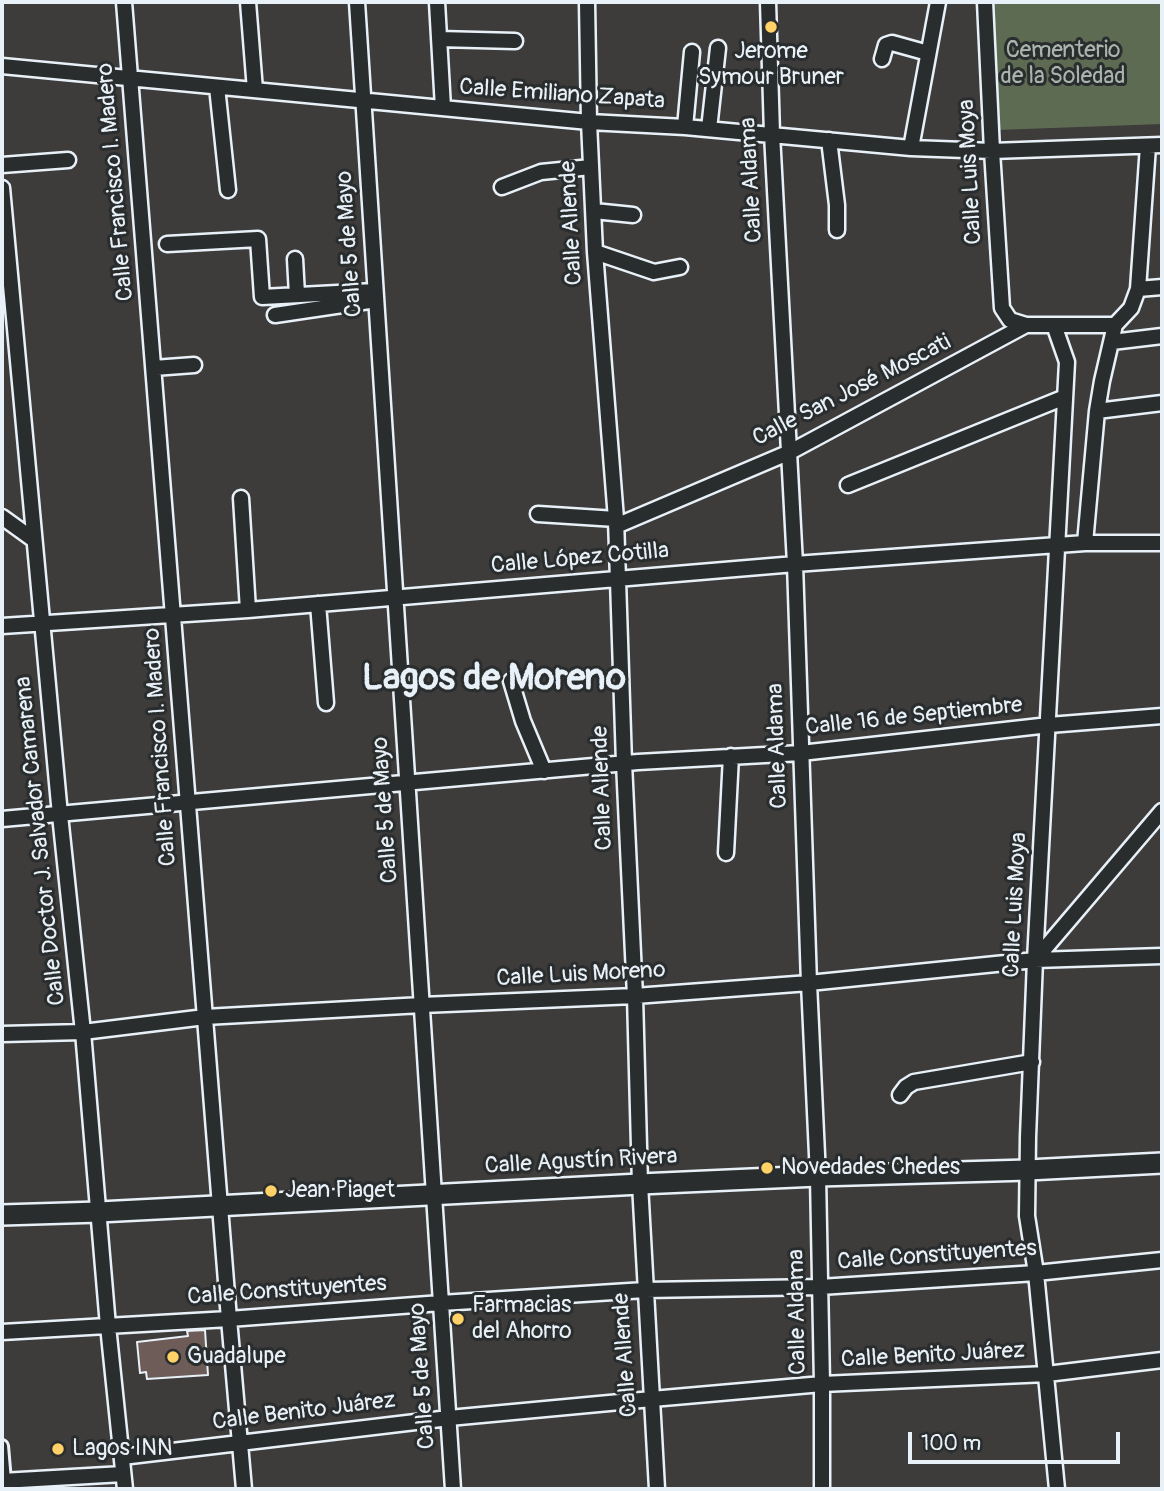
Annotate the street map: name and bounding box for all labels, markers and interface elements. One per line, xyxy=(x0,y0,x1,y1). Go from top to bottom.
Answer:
marker: Jerome Symour Bruner xyxy=(763,19,779,35)
park label: Cementerio de la Soledad xyxy=(1001,37,1125,91)
place label: Jerome Symour Bruner xyxy=(698,38,844,92)
street label: Calle Francisco I. Madero xyxy=(92,62,140,302)
street label: Calle Emiliano Zapata xyxy=(458,74,666,116)
street label: Calle Luis Moya xyxy=(953,99,989,245)
street label: Calle Aldama xyxy=(735,117,769,243)
street label: Calle Allende xyxy=(555,160,589,286)
street label: Calle 5 de Mayo xyxy=(331,170,369,318)
street label: Calle San José Moscati xyxy=(748,329,956,453)
street label: Calle López Cotilla xyxy=(490,537,670,581)
street label: Calle Francisco I. Madero xyxy=(139,627,183,867)
district label: Lagos de Moreno xyxy=(362,658,626,702)
street label: Calle Doctor J. Salvador Camarena xyxy=(10,675,72,1007)
street label: Calle Aldama xyxy=(762,683,794,809)
street label: Calle 16 de Septiembre xyxy=(804,692,1024,742)
street label: Calle Allende xyxy=(587,725,619,851)
street label: Calle 5 de Mayo xyxy=(367,736,405,884)
street label: Calle Luis Moya xyxy=(998,832,1034,978)
street label: Calle Luis Moreno xyxy=(496,957,666,993)
street label: Calle Agustín Rivera xyxy=(484,1143,678,1181)
place label: Novedades Chedes xyxy=(781,1154,960,1182)
marker: Novedades Chedes xyxy=(759,1160,775,1176)
place label: Jean Piaget xyxy=(285,1177,395,1205)
marker: Jean Piaget xyxy=(263,1183,279,1199)
street label: Calle Constituyentes xyxy=(836,1235,1038,1277)
street label: Calle Aldama xyxy=(783,1249,813,1375)
street label: Calle Constituyentes xyxy=(186,1270,388,1312)
place label: Farmacias del Ahorro xyxy=(472,1292,572,1346)
street label: Calle Allende xyxy=(608,1292,644,1418)
street label: Calle 5 de Mayo xyxy=(404,1302,442,1450)
marker: Farmacias del Ahorro xyxy=(450,1311,466,1327)
street label: Calle Benito Juárez xyxy=(840,1337,1026,1375)
place label: Guadalupe xyxy=(187,1343,286,1371)
marker: Guadalupe xyxy=(165,1349,181,1365)
street label: Calle Benito Juárez xyxy=(211,1387,397,1437)
scale bar xyxy=(912,1418,1124,1462)
text: 100 m xyxy=(921,1430,981,1457)
place label: Lagos INN xyxy=(72,1435,172,1463)
marker: Lagos INN xyxy=(50,1441,66,1457)

